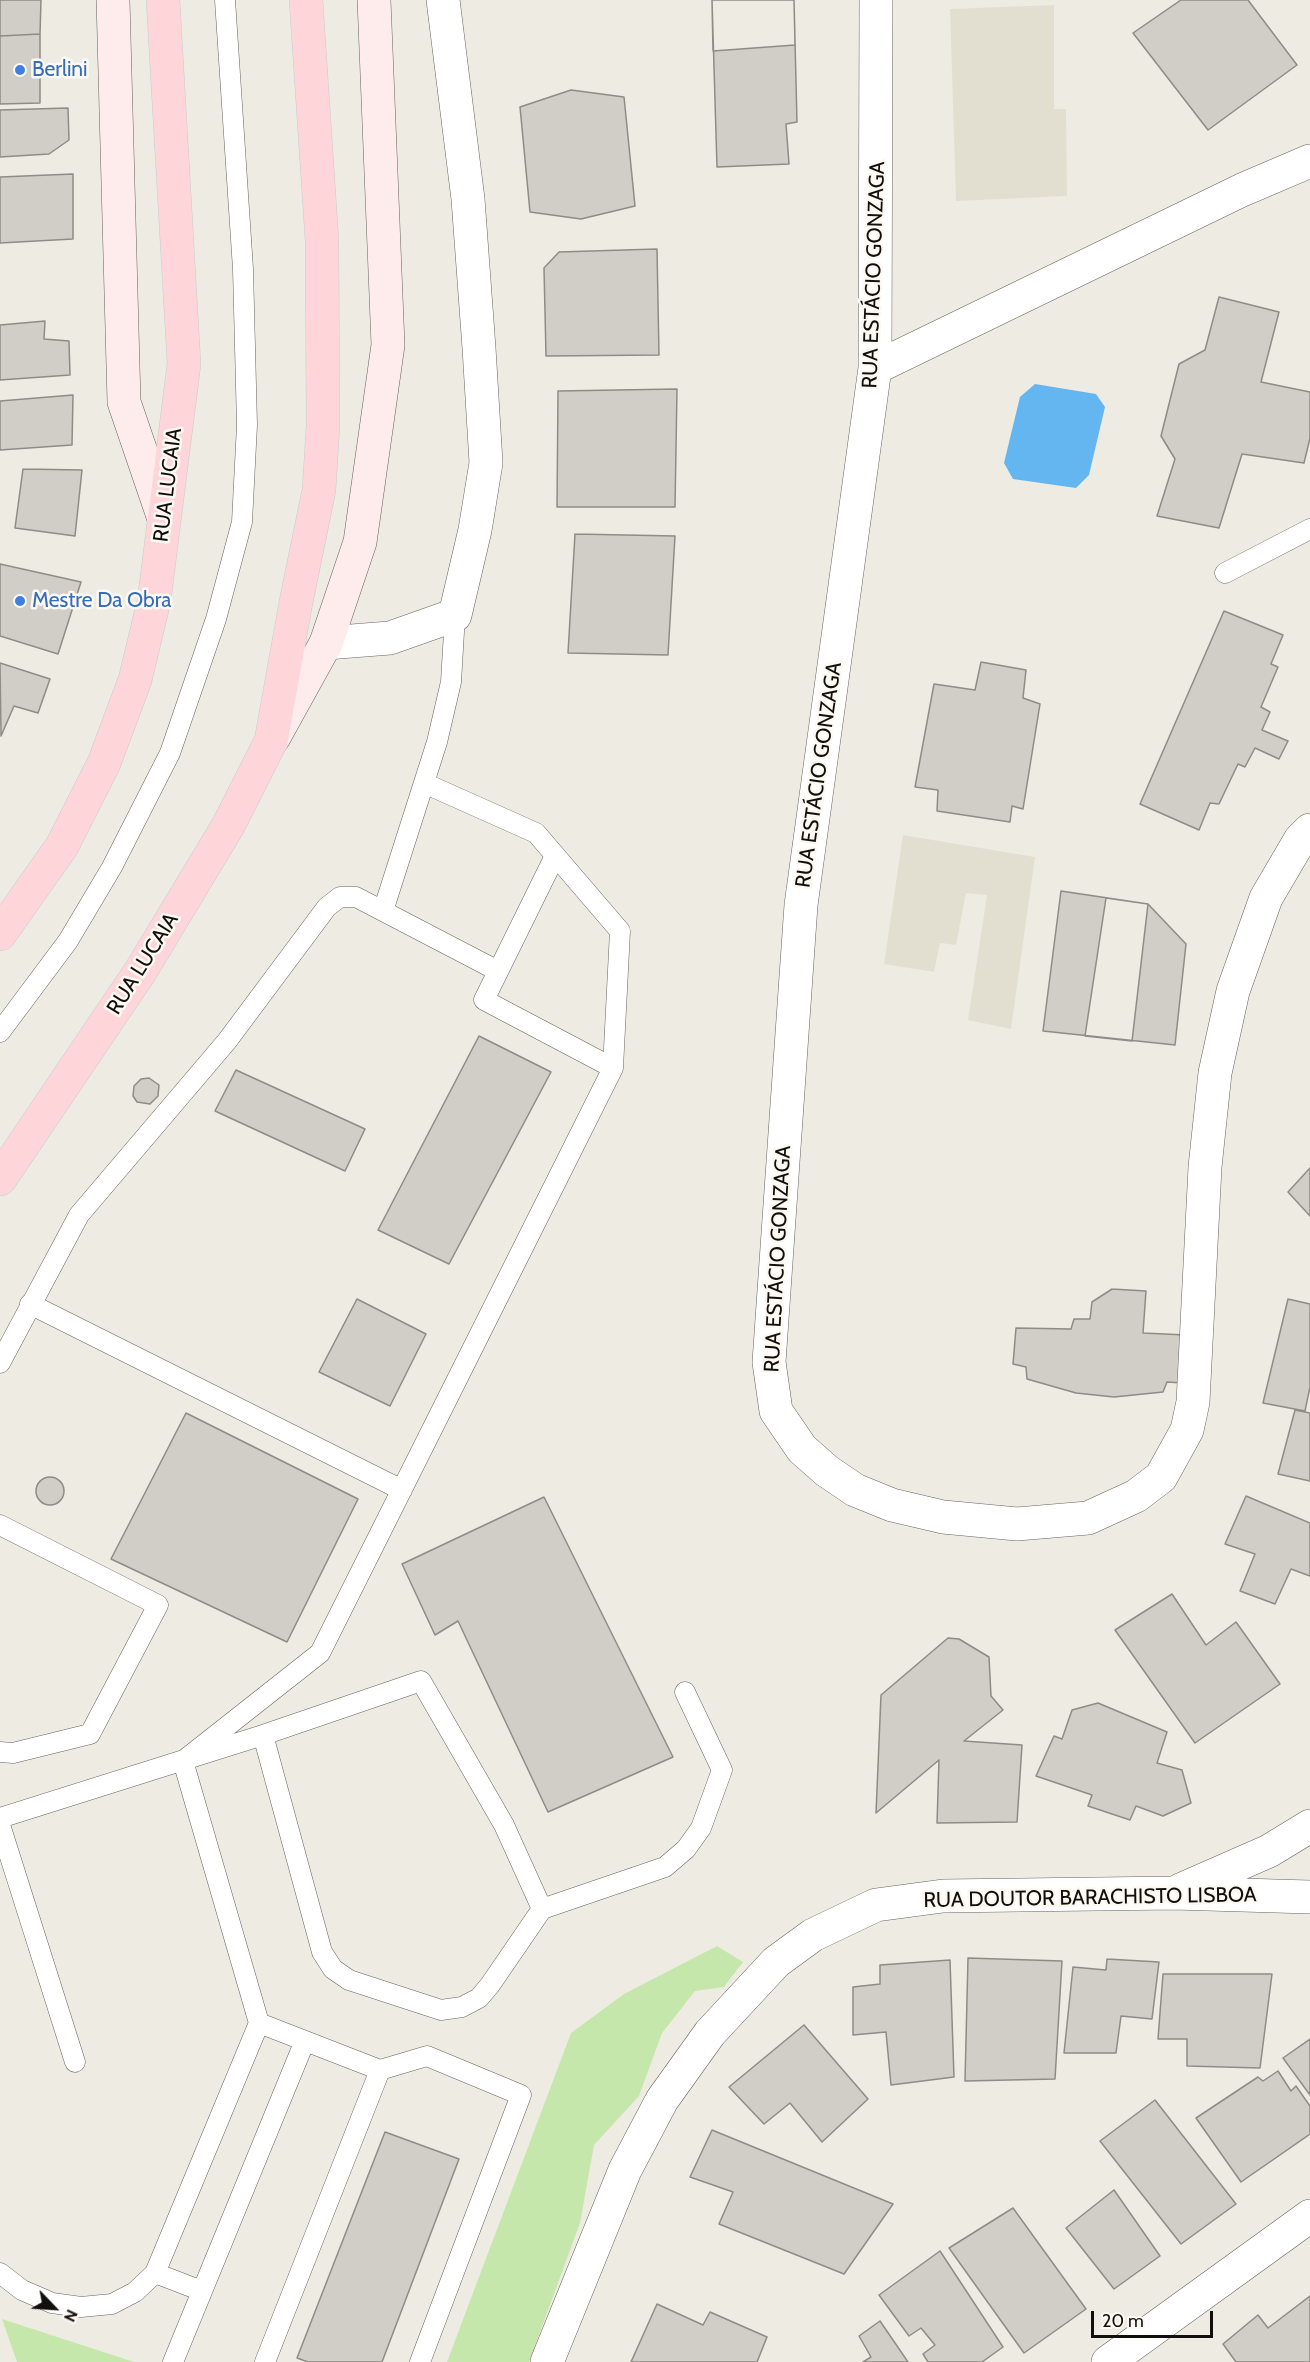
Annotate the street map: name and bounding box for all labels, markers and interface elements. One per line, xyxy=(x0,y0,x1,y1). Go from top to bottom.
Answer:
place label: Berlini xyxy=(32,57,88,83)
marker: Berlini xyxy=(13,63,27,77)
street label: RUA ESTÁCIO GONZAGA xyxy=(857,161,891,389)
street label: RUA LUCAIA xyxy=(149,427,187,543)
place label: Mestre Da Obra xyxy=(32,588,171,614)
marker: Mestre Da Obra xyxy=(13,594,27,608)
street label: RUA ESTÁCIO GONZAGA xyxy=(791,661,847,889)
street label: RUA LUCAIA xyxy=(102,909,184,1019)
street label: RUA ESTÁCIO GONZAGA xyxy=(759,1145,797,1373)
street label: RUA DOUTOR BARACHISTO LISBOA xyxy=(923,1882,1257,1914)
north arrow xyxy=(24,2278,84,2338)
scale bar xyxy=(1094,2299,1216,2337)
text: N xyxy=(60,2307,82,2325)
text: 20 m xyxy=(1102,2310,1144,2332)

